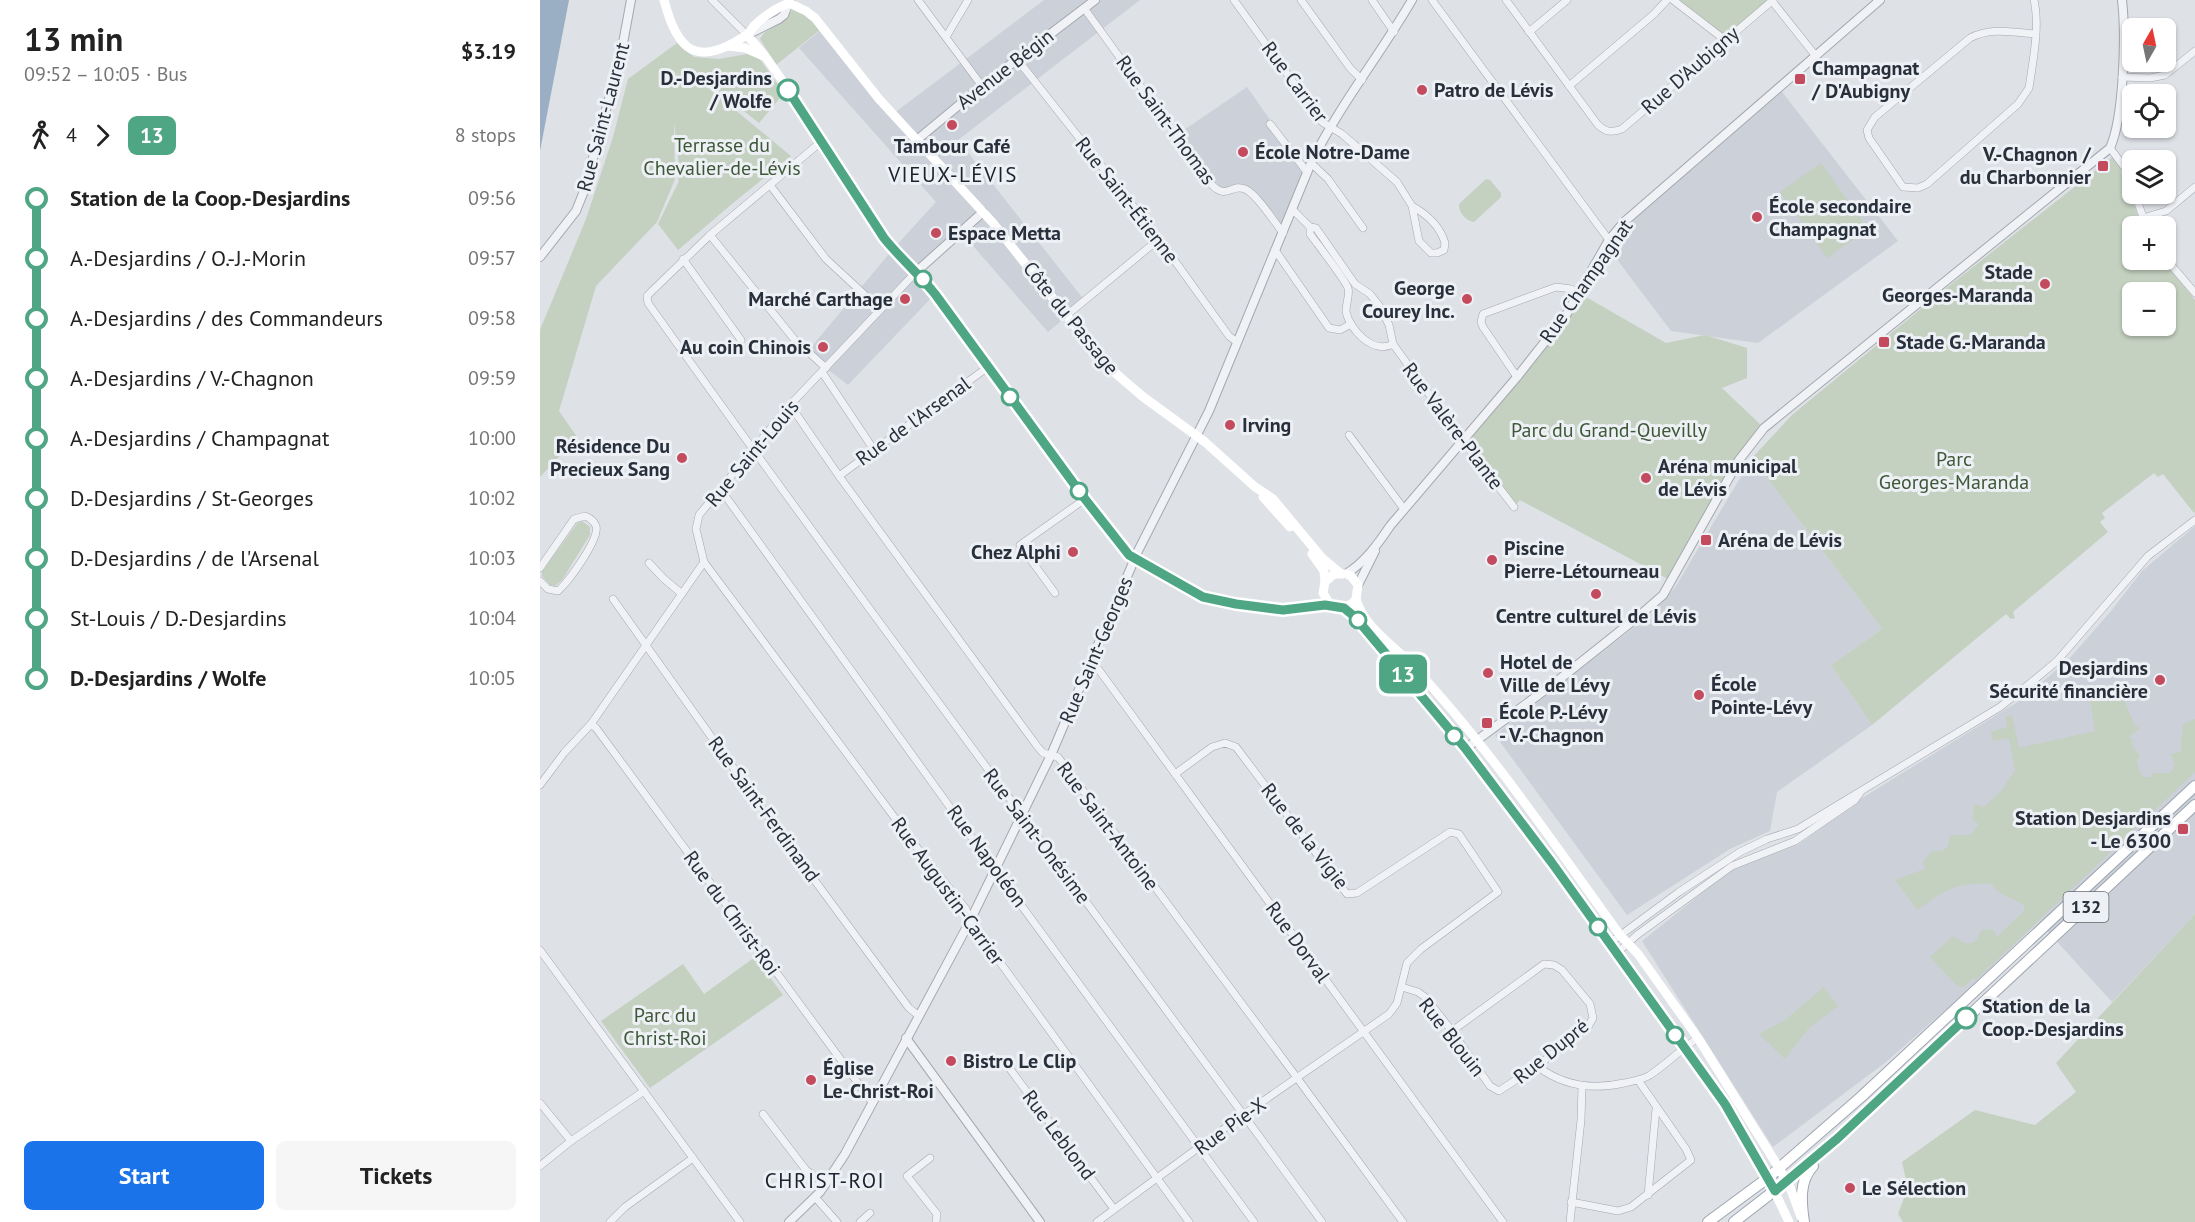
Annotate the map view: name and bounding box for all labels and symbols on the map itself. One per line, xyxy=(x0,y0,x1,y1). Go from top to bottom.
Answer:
north arrow xyxy=(2122,18,2176,72)
street label: Rue D'Aubigny xyxy=(1635,20,1745,120)
street label: Avenue Bégin xyxy=(951,23,1059,115)
street label: Rue Carrier xyxy=(1256,36,1334,128)
street label: Rue Saint-Laurent xyxy=(571,39,635,194)
street label: Rue Saint-Thomas xyxy=(1110,50,1222,190)
place label: Champagnat / D'Aubigny xyxy=(1811,55,1919,104)
place label: D.-Desjardins / Wolfe xyxy=(661,65,772,114)
marker: Champagnat / D'Aubigny xyxy=(1793,72,1807,86)
place label: Patro de Lévis xyxy=(1434,77,1553,103)
marker: D.-Desjardins / Wolfe xyxy=(777,79,799,101)
marker: Patro de Lévis xyxy=(1415,83,1429,97)
marker: Tambour Café xyxy=(945,118,959,132)
park label: Terrasse du Chevalier-de-Lévis xyxy=(643,132,801,181)
street label: Rue Saint-Étienne xyxy=(1070,132,1184,268)
place label: Tambour Café xyxy=(894,133,1010,159)
place label: École Notre-Dame xyxy=(1255,139,1410,165)
place label: V.-Chagnon / du Charbonnier xyxy=(1960,141,2092,190)
marker: École Notre-Dame xyxy=(1236,145,1250,159)
marker: V.-Chagnon / du Charbonnier xyxy=(2096,159,2110,173)
district label: VIEUX-LÉVIS xyxy=(887,161,1018,188)
place label: École secondaire Champagnat xyxy=(1769,193,1911,242)
marker: École secondaire Champagnat xyxy=(1750,210,1764,224)
street label: Rue Champagnat xyxy=(1534,214,1639,348)
place label: Espace Metta xyxy=(948,220,1061,246)
marker: Espace Metta xyxy=(929,226,943,240)
street label: Côte du Passage xyxy=(1017,256,1125,380)
place label: Stade Georges-Maranda xyxy=(1882,259,2033,308)
unlabelled marker xyxy=(914,270,932,288)
place label: George Courey Inc. xyxy=(1362,275,1455,324)
marker: Stade Georges-Maranda xyxy=(2038,277,2052,291)
place label: Marché Carthage xyxy=(748,286,893,312)
marker: Marché Carthage xyxy=(898,292,912,306)
marker: George Courey Inc. xyxy=(1460,292,1474,306)
place label: Stade G.-Maranda xyxy=(1896,329,2046,355)
place label: Au coin Chinois xyxy=(680,334,811,360)
marker: Stade G.-Maranda xyxy=(1877,335,1891,349)
marker: Au coin Chinois xyxy=(816,340,830,354)
street label: Rue Valère-Plante xyxy=(1397,357,1509,495)
street label: Rue de l'Arsenal xyxy=(850,370,976,471)
unlabelled marker xyxy=(1001,388,1019,406)
street label: Rue Saint-Louis xyxy=(699,394,805,512)
place label: Irving xyxy=(1242,412,1291,438)
park label: Parc du Grand-Quevilly xyxy=(1511,417,1708,443)
marker: Irving xyxy=(1223,418,1237,432)
place label: Résidence Du Precieux Sang xyxy=(550,433,670,482)
park label: Parc Georges-Maranda xyxy=(1879,446,2029,495)
marker: Résidence Du Precieux Sang xyxy=(675,451,689,465)
place label: Aréna municipal de Lévis xyxy=(1658,453,1797,502)
marker: Aréna municipal de Lévis xyxy=(1639,471,1653,485)
unlabelled marker xyxy=(1070,482,1088,500)
place label: Aréna de Lévis xyxy=(1718,527,1842,553)
marker: Aréna de Lévis xyxy=(1699,533,1713,547)
place label: Piscine Pierre-Létourneau xyxy=(1504,535,1659,584)
place label: Chez Alphi xyxy=(971,539,1061,565)
marker: Chez Alphi xyxy=(1066,545,1080,559)
marker: Piscine Pierre-Létourneau xyxy=(1485,553,1499,567)
street label: Rue Saint-Georges xyxy=(1053,573,1139,727)
marker: Centre culturel de Lévis xyxy=(1589,587,1603,601)
place label: Centre culturel de Lévis xyxy=(1496,603,1696,629)
unlabelled marker xyxy=(1349,611,1367,629)
place label: Hotel de Ville de Lévy xyxy=(1499,649,1610,698)
line badge: 13 xyxy=(1376,654,1430,694)
place label: Desjardins Sécurité financière xyxy=(1989,655,2148,704)
marker: Hotel de Ville de Lévy xyxy=(1481,666,1495,680)
place label: École Pointe-Lévy xyxy=(1711,671,1813,720)
marker: Desjardins Sécurité financière xyxy=(2153,673,2167,687)
marker: École Pointe-Lévy xyxy=(1692,688,1706,702)
place label: École P.-Lévy - V.-Chagnon xyxy=(1499,699,1608,748)
marker: École P.-Lévy - V.-Chagnon xyxy=(1480,716,1494,730)
unlabelled marker xyxy=(1445,727,1463,745)
street label: Rue Saint-Ferdinand xyxy=(702,731,826,887)
street label: Rue Saint-Antoine xyxy=(1051,756,1165,896)
street label: Rue Saint-Onésime xyxy=(978,763,1096,909)
street label: Rue de la Vigie xyxy=(1255,778,1355,894)
street label: Rue Napoléon xyxy=(941,800,1033,912)
place label: Station Desjardins - Le 6300 xyxy=(2015,805,2171,854)
street label: Rue Augustin-Carrier xyxy=(885,812,1011,970)
marker: Station Desjardins - Le 6300 xyxy=(2176,822,2190,836)
street label: Rue du Christ-Roi xyxy=(678,845,786,981)
road number: 132 xyxy=(2064,892,2108,922)
street label: Rue Dorval xyxy=(1260,896,1336,988)
unlabelled marker xyxy=(1589,918,1607,936)
street label: Rue Blouin xyxy=(1413,992,1491,1082)
place label: Station de la Coop.-Desjardins xyxy=(1982,993,2124,1042)
park label: Parc du Christ-Roi xyxy=(623,1002,707,1051)
marker: Station de la Coop.-Desjardins xyxy=(1955,1007,1977,1029)
street label: Rue Dupré xyxy=(1508,1013,1594,1089)
unlabelled marker xyxy=(1666,1026,1684,1044)
place label: Bistro Le Clip xyxy=(963,1048,1076,1074)
marker: Bistro Le Clip xyxy=(944,1054,958,1068)
place label: Église Le-Christ-Roi xyxy=(823,1055,934,1104)
marker: Église Le-Christ-Roi xyxy=(804,1073,818,1087)
street label: Rue Leblond xyxy=(1017,1085,1101,1185)
street label: Rue Pie-X xyxy=(1189,1091,1271,1161)
district label: CHRIST-ROI xyxy=(765,1167,885,1194)
place label: Le Sélection xyxy=(1862,1175,1966,1201)
marker: Le Sélection xyxy=(1843,1181,1857,1195)

